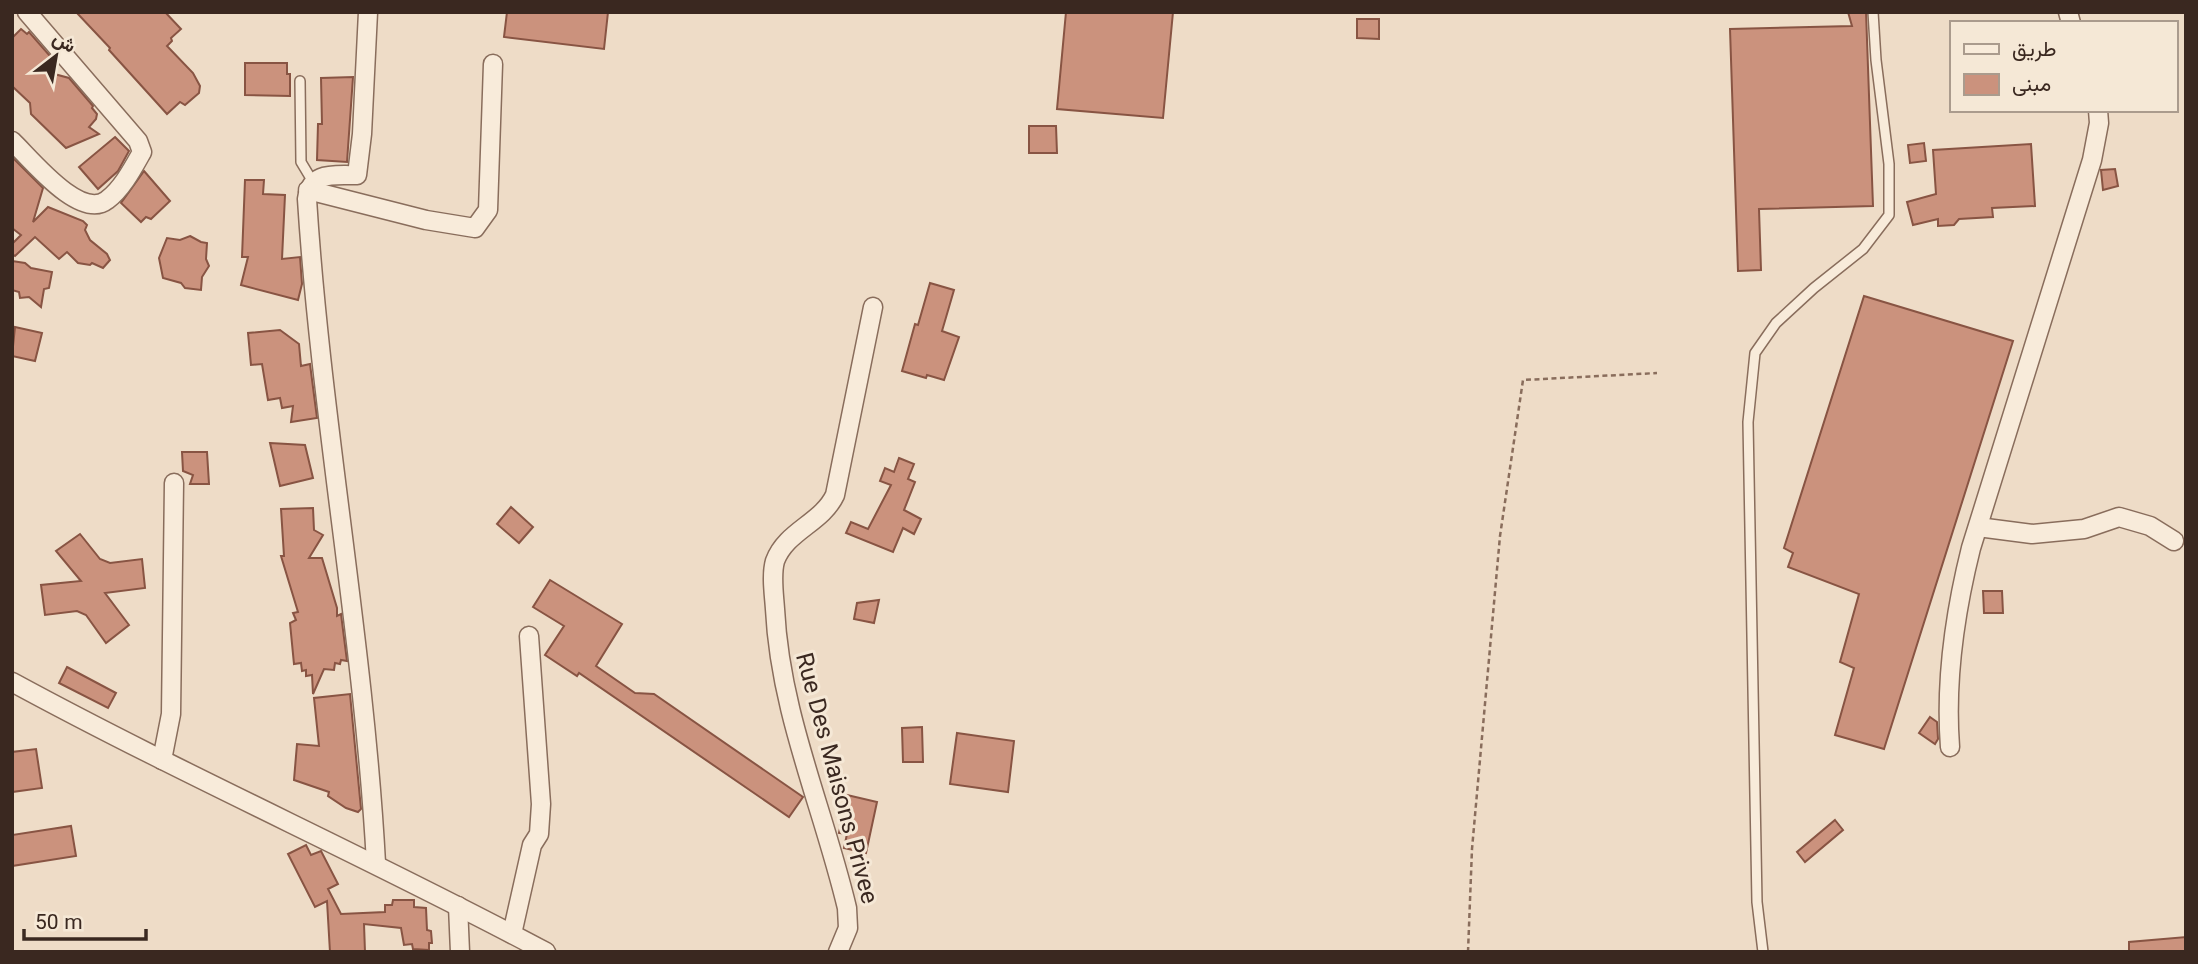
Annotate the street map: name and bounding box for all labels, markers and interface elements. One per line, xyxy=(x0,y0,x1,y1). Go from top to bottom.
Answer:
north arrow xyxy=(21,21,91,91)
legend xyxy=(1950,21,2177,112)
text: ش xyxy=(46,25,81,62)
text: طريق xyxy=(2012,34,2057,67)
text: مبنى xyxy=(2012,69,2051,102)
street label: Rue Des Maisons Privee xyxy=(783,649,887,908)
scale bar xyxy=(24,898,147,942)
text: 50 m xyxy=(35,907,83,940)

